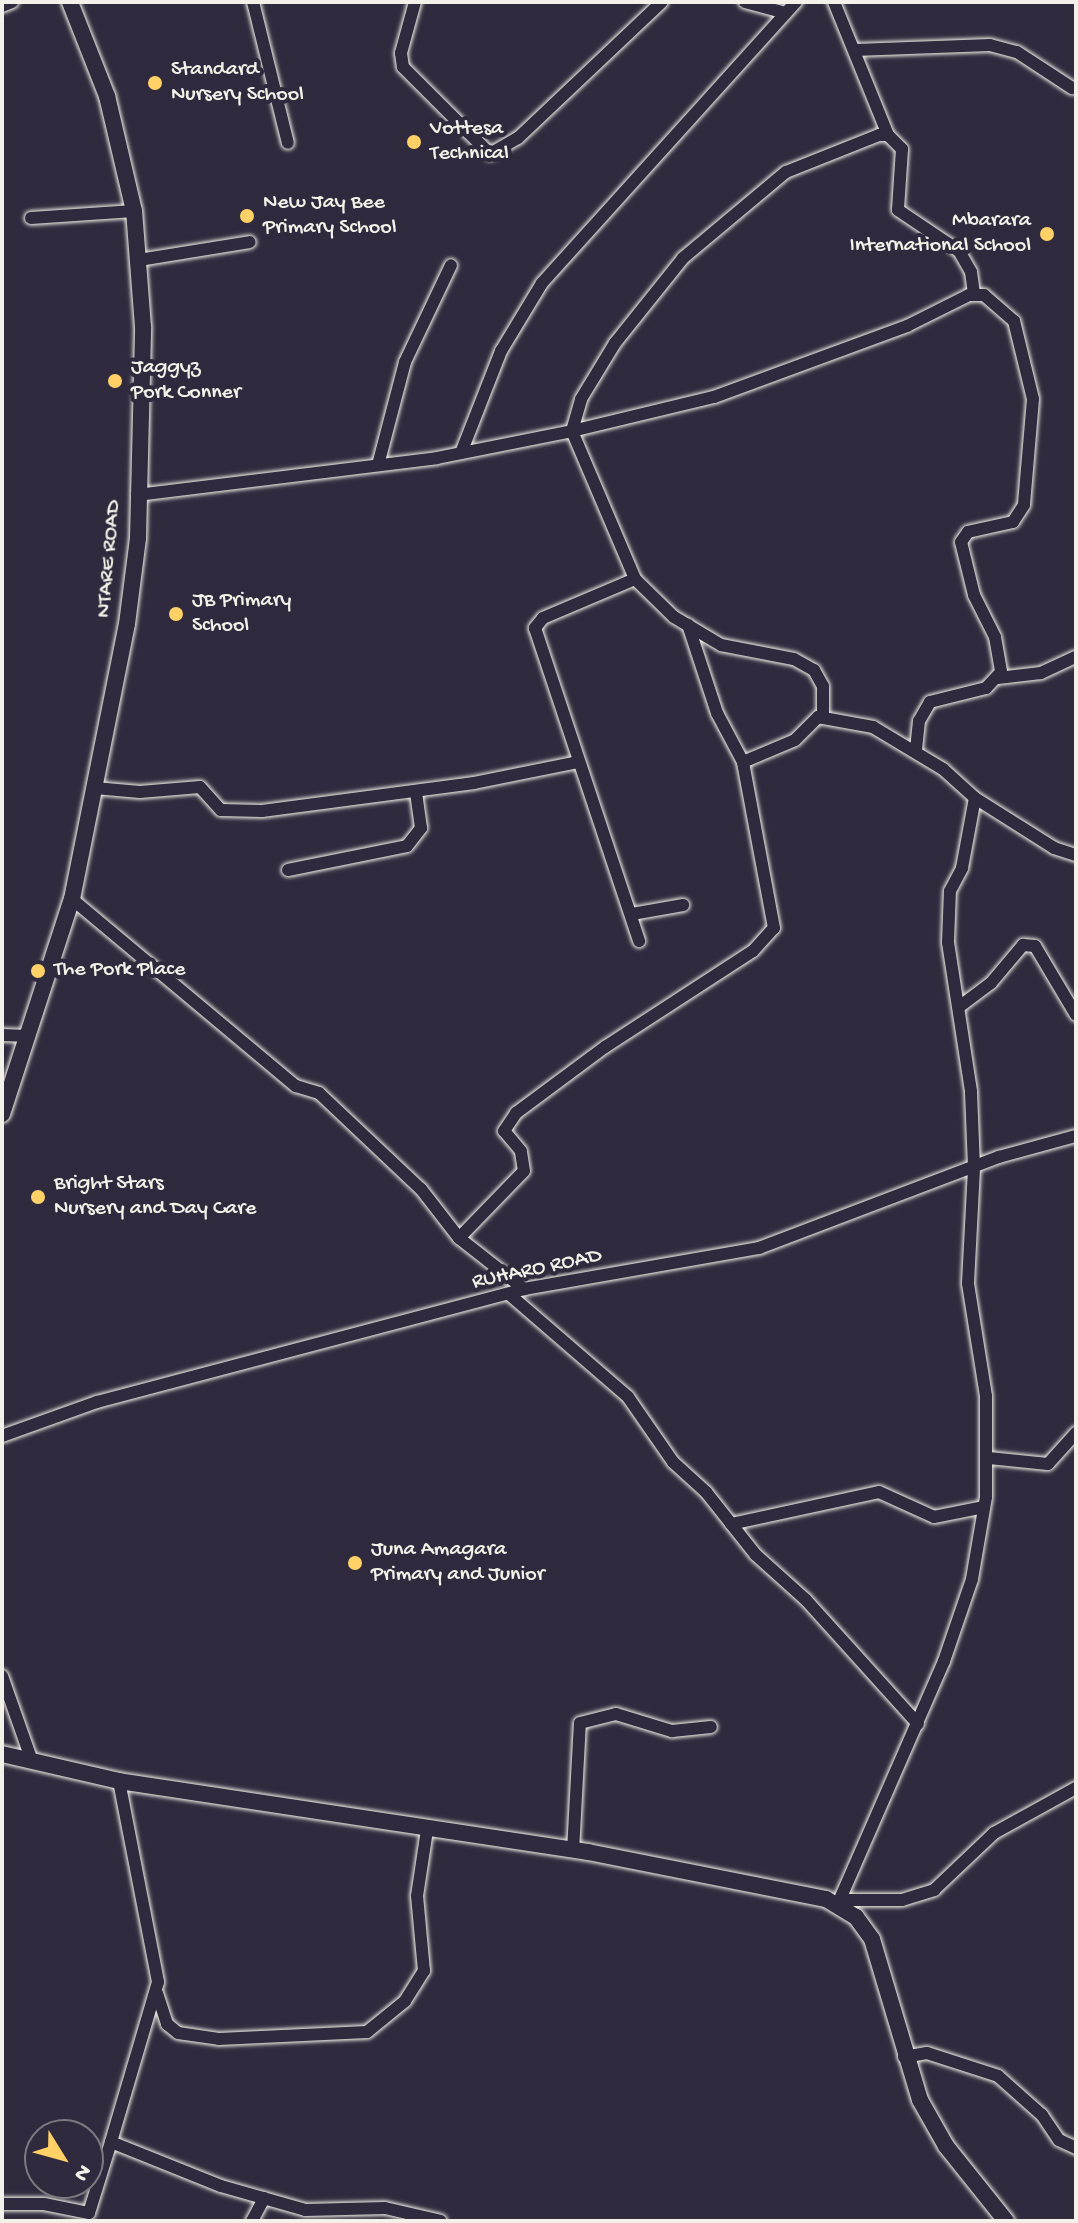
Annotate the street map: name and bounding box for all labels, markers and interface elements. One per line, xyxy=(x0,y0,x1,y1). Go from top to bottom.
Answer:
place label: Standard Nursery School xyxy=(171,57,304,108)
marker: Standard Nursery School xyxy=(146,74,164,92)
place label: Vottesa Technical xyxy=(430,116,509,168)
marker: Vottesa Technical xyxy=(405,133,423,151)
place label: New Jay Bee Primary School xyxy=(263,190,397,242)
marker: New Jay Bee Primary School xyxy=(238,207,256,225)
place label: Mbarara International School xyxy=(849,208,1031,260)
marker: Mbarara International School xyxy=(1038,225,1056,243)
place label: Jaggyz Pork Conner xyxy=(131,355,241,406)
marker: Jaggyz Pork Conner xyxy=(106,372,124,390)
street label: NTARE ROAD xyxy=(92,499,128,619)
place label: JB Primary School xyxy=(192,588,291,640)
marker: JB Primary School xyxy=(167,605,185,623)
place label: The Pork Place xyxy=(54,958,185,984)
marker: The Pork Place xyxy=(29,962,47,980)
place label: Bright Stars Nursery and Day Care xyxy=(54,1171,256,1222)
marker: Bright Stars Nursery and Day Care xyxy=(29,1188,47,1206)
street label: RUHARO ROAD xyxy=(470,1243,604,1297)
place label: Juna Amagara Primary and Junior xyxy=(371,1537,545,1588)
marker: Juna Amagara Primary and Junior xyxy=(346,1554,364,1572)
north arrow xyxy=(24,2119,104,2199)
text: N xyxy=(67,2159,96,2186)

